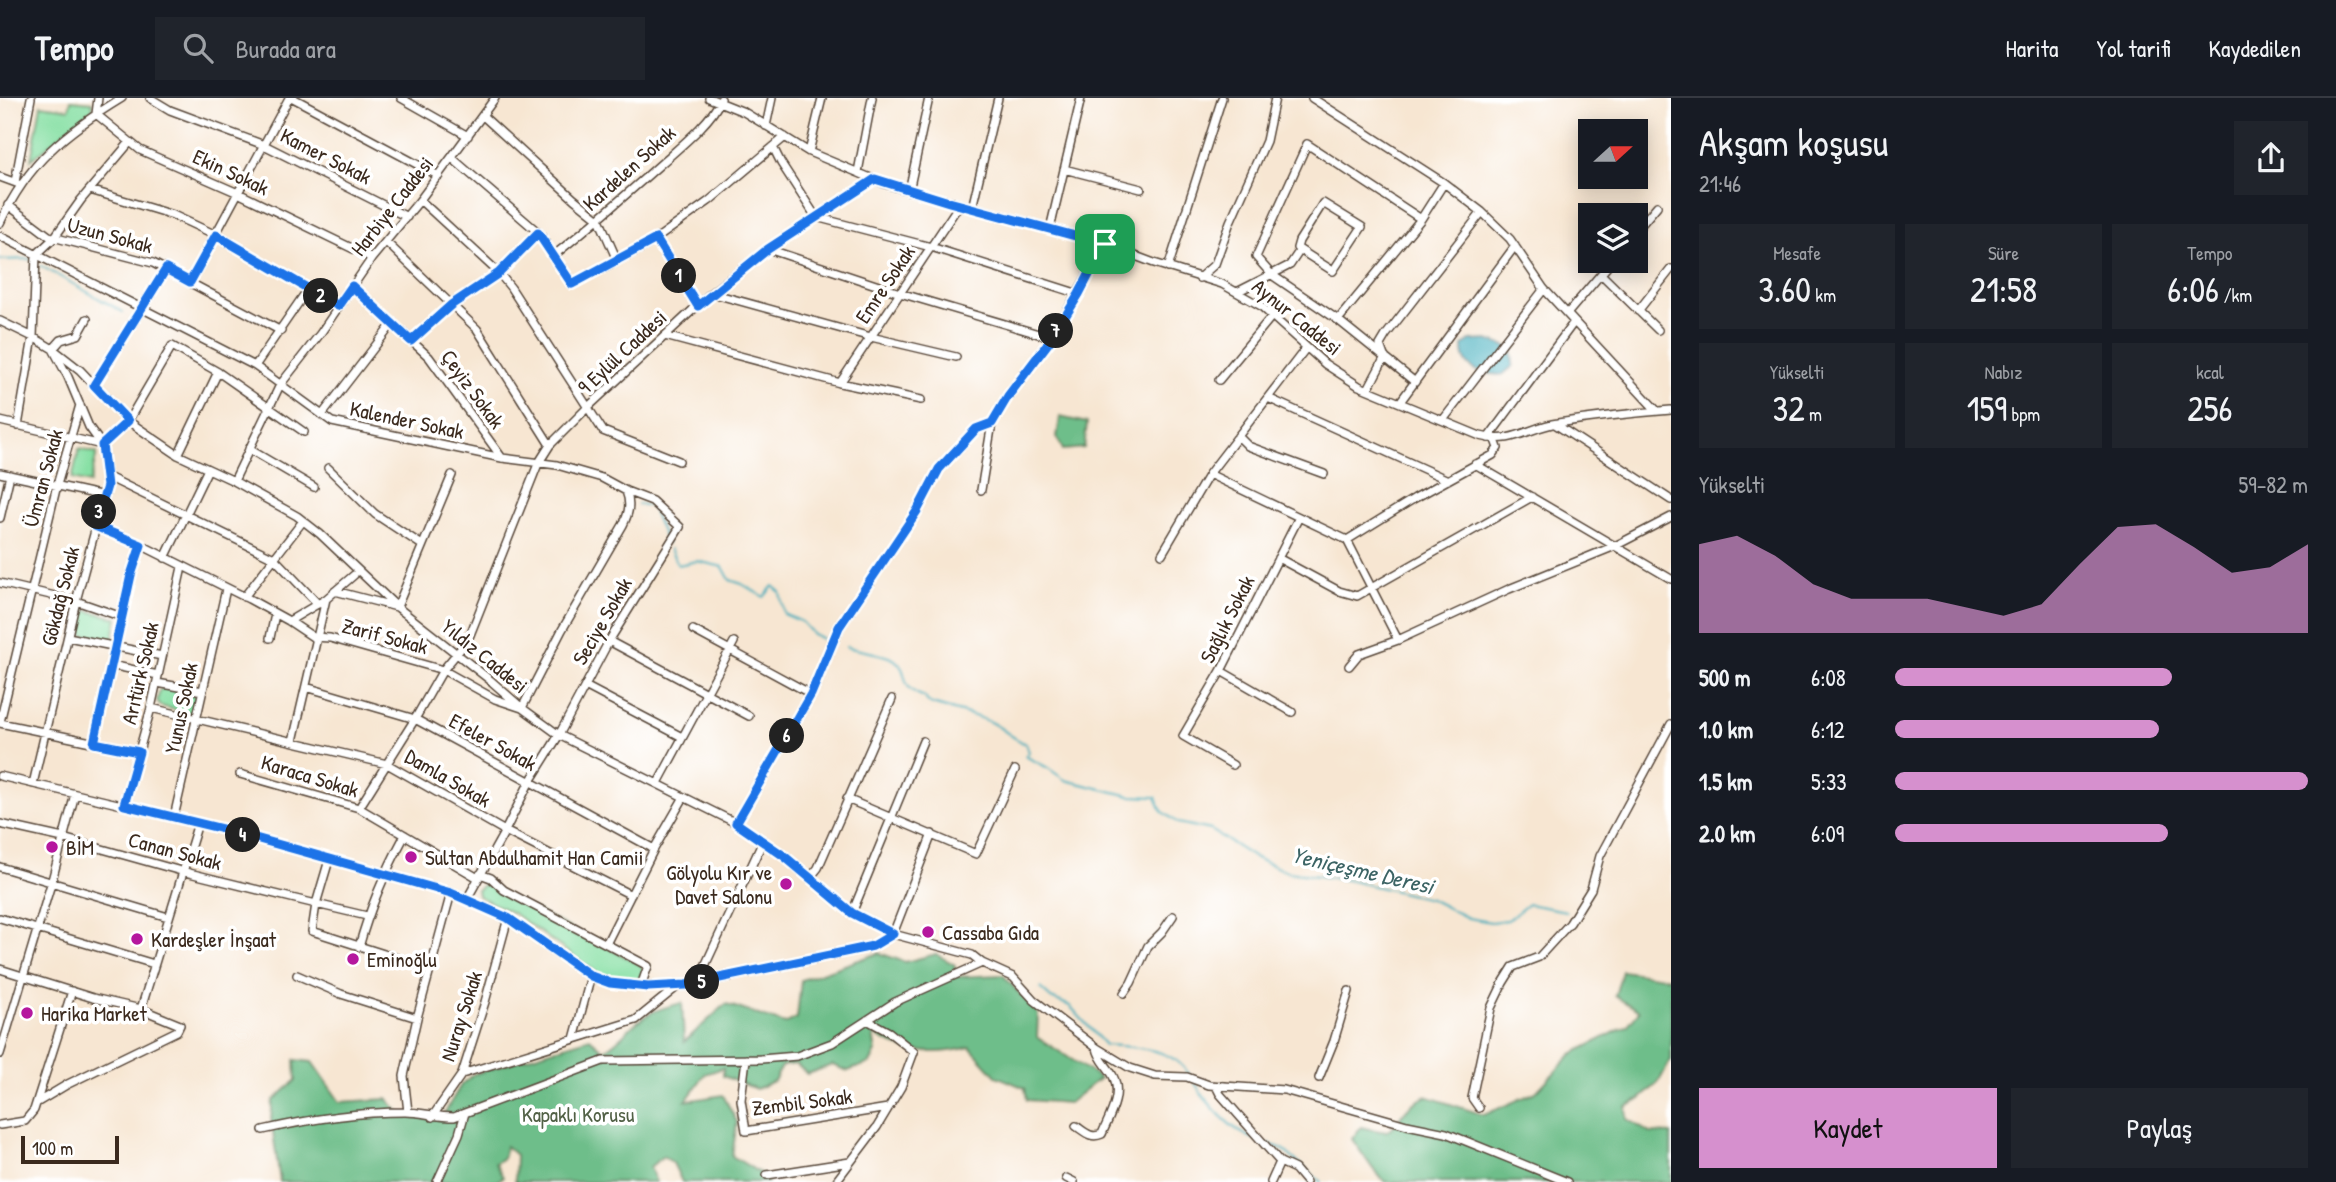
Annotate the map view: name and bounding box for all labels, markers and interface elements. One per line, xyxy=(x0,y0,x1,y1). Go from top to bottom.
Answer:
search box xyxy=(155,17,645,80)
text: Tempo xyxy=(35,26,113,70)
icon: search xyxy=(179,29,217,67)
text: Burada ara xyxy=(235,31,336,66)
text: Harita xyxy=(2005,32,2058,64)
text: Yol tarifi xyxy=(2096,32,2170,64)
text: Kaydedilen xyxy=(2208,32,2301,64)
text: Akşam koşusu xyxy=(1699,116,1888,168)
street label: Kardelen Sokak xyxy=(576,118,682,218)
north arrow xyxy=(1578,119,1648,189)
map controls xyxy=(1578,119,1648,273)
street label: Kamer Sokak xyxy=(276,121,377,191)
button: share xyxy=(2234,121,2308,195)
street label: Ekin Sokak xyxy=(188,142,274,202)
street label: Harbiye Caddesi xyxy=(344,150,440,262)
text: 21:46 xyxy=(1699,168,1741,199)
button: layers xyxy=(1578,203,1648,273)
street label: Uzun Sokak xyxy=(64,210,156,260)
pin xyxy=(1075,214,1135,274)
icon: arrive xyxy=(1086,225,1124,263)
street label: Emre Sokak xyxy=(848,239,922,329)
text: Mesafe xyxy=(1773,240,1821,266)
text: Süre xyxy=(1988,240,2019,266)
text: Tempo xyxy=(2187,240,2232,266)
pin: 1 xyxy=(662,258,696,294)
text: 1 xyxy=(675,262,682,288)
text: 3.60 xyxy=(1758,266,1811,313)
text: 21:58 xyxy=(1970,266,2037,313)
text: 6:06 xyxy=(2167,266,2219,313)
street label: Aynur Caddesi xyxy=(1246,272,1348,362)
pin: 2 xyxy=(304,278,338,314)
text: 2 xyxy=(316,282,325,308)
text: km xyxy=(1811,282,1836,308)
text: /km xyxy=(2219,282,2252,308)
street label: 9 Eylül Caddesi xyxy=(571,303,673,401)
pin: 7 xyxy=(1038,314,1074,348)
text: 7 xyxy=(1051,317,1060,343)
street label: Çeyiz Sokak xyxy=(435,344,512,435)
text: Yükselti xyxy=(1770,359,1824,385)
text: Nabız xyxy=(1985,359,2022,385)
text: kcal xyxy=(2196,359,2224,385)
text: 32 xyxy=(1772,385,1805,432)
text: 159 xyxy=(1967,385,2007,432)
text: 256 xyxy=(2187,385,2232,432)
street label: Kalender Sokak xyxy=(347,394,467,446)
text: m xyxy=(1805,401,1822,427)
text: bpm xyxy=(2007,401,2040,427)
street label: Ümran Sokak xyxy=(16,426,70,530)
text: Yükselti xyxy=(1699,469,1765,500)
text: 59–82 m xyxy=(2239,469,2308,500)
pin: 3 xyxy=(82,494,116,530)
text: 3 xyxy=(94,498,103,524)
street label: Gökdağ Sokak xyxy=(34,543,86,649)
street label: Sağlık Sokak xyxy=(1193,570,1262,668)
street label: Seciye Sokak xyxy=(565,572,639,670)
street label: Zarif Sokak xyxy=(339,611,431,661)
street label: Yıldız Caddesi xyxy=(436,612,534,700)
street label: Arıtürk Sokak xyxy=(114,619,166,727)
street label: Yunus Sokak xyxy=(157,660,205,756)
text: 500 m xyxy=(1699,662,1750,693)
text: 6:08 xyxy=(1811,662,1846,693)
street label: Efeler Sokak xyxy=(444,706,542,778)
text: 1.0 km xyxy=(1699,714,1753,745)
text: 6:12 xyxy=(1811,714,1845,745)
pin: 6 xyxy=(770,718,804,754)
text: 6 xyxy=(783,722,790,748)
street label: Damla Sokak xyxy=(400,742,497,814)
street label: Karaca Sokak xyxy=(258,747,363,805)
text: 1.5 km xyxy=(1699,766,1752,797)
text: 5:33 xyxy=(1811,766,1847,797)
pin: 4 xyxy=(226,818,260,852)
text: 2.0 km xyxy=(1699,818,1755,849)
text: 6:09 xyxy=(1811,818,1844,849)
text: 4 xyxy=(239,821,246,847)
street label: Canan Sokak xyxy=(125,825,225,877)
place label: BİM xyxy=(66,833,94,862)
marker: BİM xyxy=(44,839,60,855)
water label: Yeniçeşme Deresi xyxy=(1289,839,1438,902)
place label: Sultan Abdulhamit Han Camii xyxy=(425,843,643,872)
marker: Sultan Abdulhamit Han Camii xyxy=(403,849,419,865)
place label: Gölyolu Kır ve Davet Salonu xyxy=(666,858,773,911)
marker: Gölyolu Kır ve Davet Salonu xyxy=(778,876,794,892)
place label: Cassaba Gıda xyxy=(942,918,1039,947)
marker: Cassaba Gıda xyxy=(920,924,936,940)
place label: Kardeşler İnşaat xyxy=(151,925,277,954)
marker: Kardeşler İnşaat xyxy=(129,931,145,947)
place label: Eminoğlu xyxy=(367,945,437,974)
marker: Eminoğlu xyxy=(345,951,361,967)
pin: 5 xyxy=(684,964,720,1000)
street label: Nuray Sokak xyxy=(433,967,489,1065)
text: 5 xyxy=(697,968,706,994)
place label: Harika Market xyxy=(41,999,148,1028)
marker: Harika Market xyxy=(19,1005,35,1021)
street label: Zembil Sokak xyxy=(750,1081,854,1123)
button: Kaydet xyxy=(1699,1088,1997,1168)
button: Paylaş xyxy=(2011,1088,2308,1168)
park label: Kapaklı Korusu xyxy=(522,1100,635,1129)
scale bar xyxy=(21,1133,119,1165)
text: 100 m xyxy=(32,1135,73,1161)

